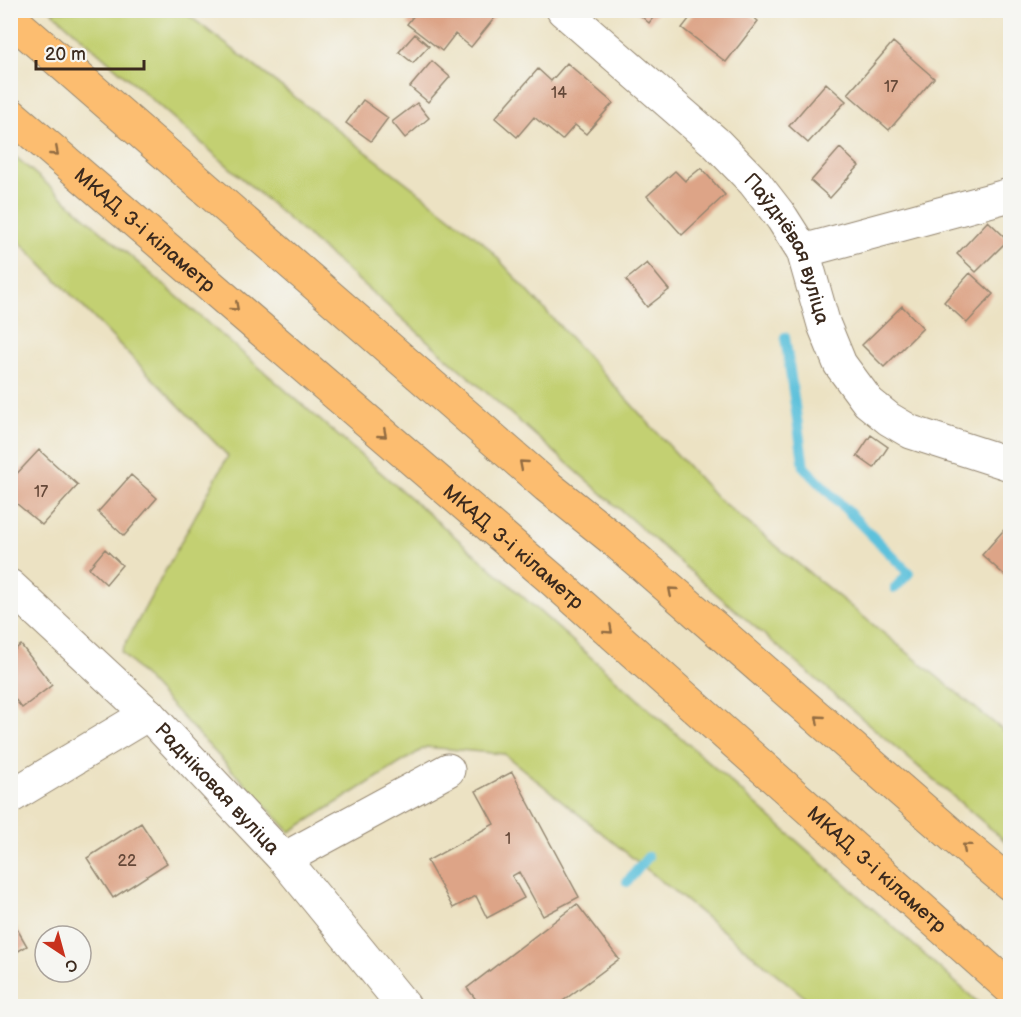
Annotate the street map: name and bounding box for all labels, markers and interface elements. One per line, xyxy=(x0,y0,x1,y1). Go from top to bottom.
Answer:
scale bar xyxy=(36,33,144,71)
text: 20 m xyxy=(45,44,86,65)
house number: 17 xyxy=(884,78,898,97)
house number: 14 xyxy=(551,84,567,103)
one-way arrow xyxy=(48,145,59,156)
street label: МКАД, 3-і кіламетр xyxy=(69,163,221,298)
street label: Паўднёвая вуліца xyxy=(739,168,834,327)
one-way arrow xyxy=(228,299,239,310)
one-way arrow xyxy=(376,427,386,438)
one-way arrow xyxy=(519,460,530,471)
street label: МКАД, 3-і кіламетр xyxy=(438,480,589,615)
house number: 17 xyxy=(34,483,48,502)
one-way arrow xyxy=(668,587,679,598)
one-way arrow xyxy=(602,623,613,634)
one-way arrow xyxy=(815,715,825,726)
street label: Радніковая вуліца xyxy=(149,718,285,860)
street label: МКАД, 3-і кіламетр xyxy=(802,802,952,939)
house number: 1 xyxy=(505,830,511,849)
one-way arrow xyxy=(961,843,972,854)
house number: 22 xyxy=(118,852,137,871)
north arrow xyxy=(33,924,93,984)
text: С xyxy=(61,954,81,976)

